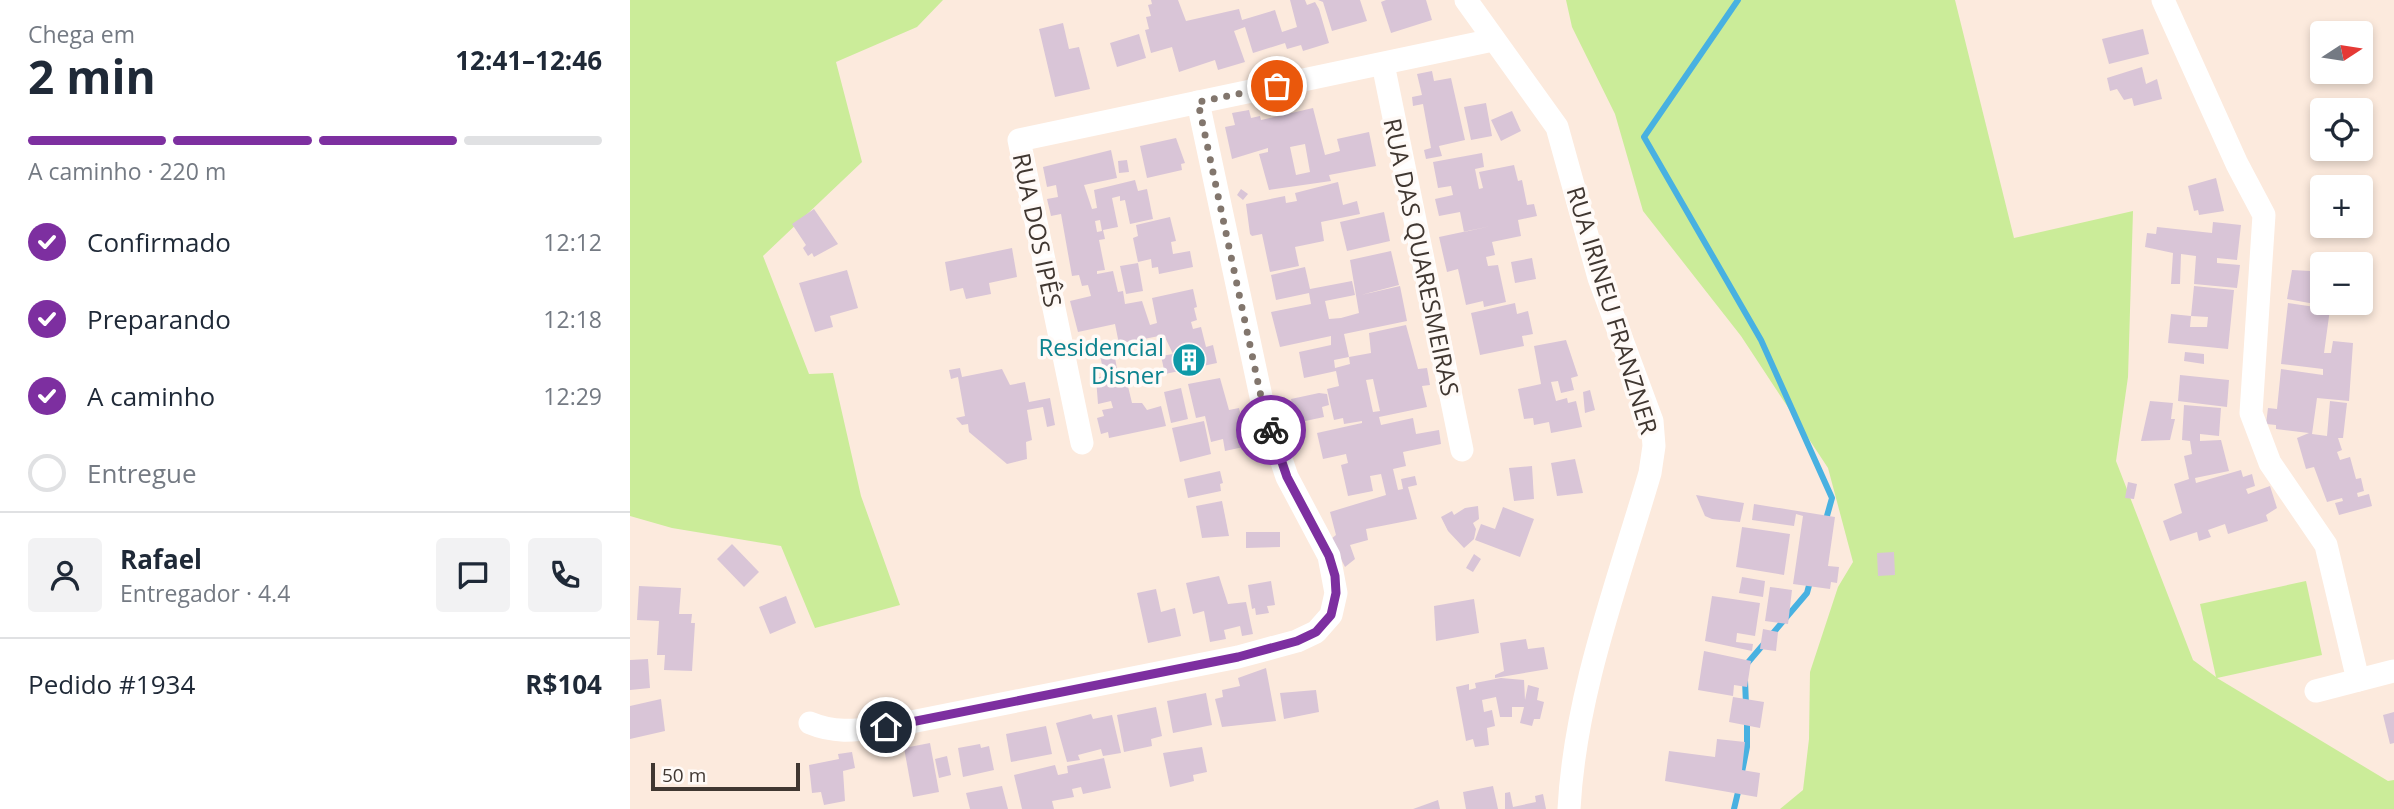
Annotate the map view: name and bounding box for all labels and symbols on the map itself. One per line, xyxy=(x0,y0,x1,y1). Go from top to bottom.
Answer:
north arrow xyxy=(2310,21,2373,84)
pin xyxy=(1247,56,1307,116)
street label: RUA DAS QUARESMEIRAS xyxy=(1376,115,1468,399)
street label: RUA DOS IPÊS xyxy=(1006,150,1070,310)
street label: RUA IRINEU FRANZNER xyxy=(1560,182,1666,438)
place label: Residencial Disner xyxy=(1038,330,1164,391)
building icon: Residencial Disner xyxy=(1170,341,1208,379)
courier xyxy=(1236,395,1306,465)
pin xyxy=(856,697,916,757)
scale bar xyxy=(651,760,800,792)

